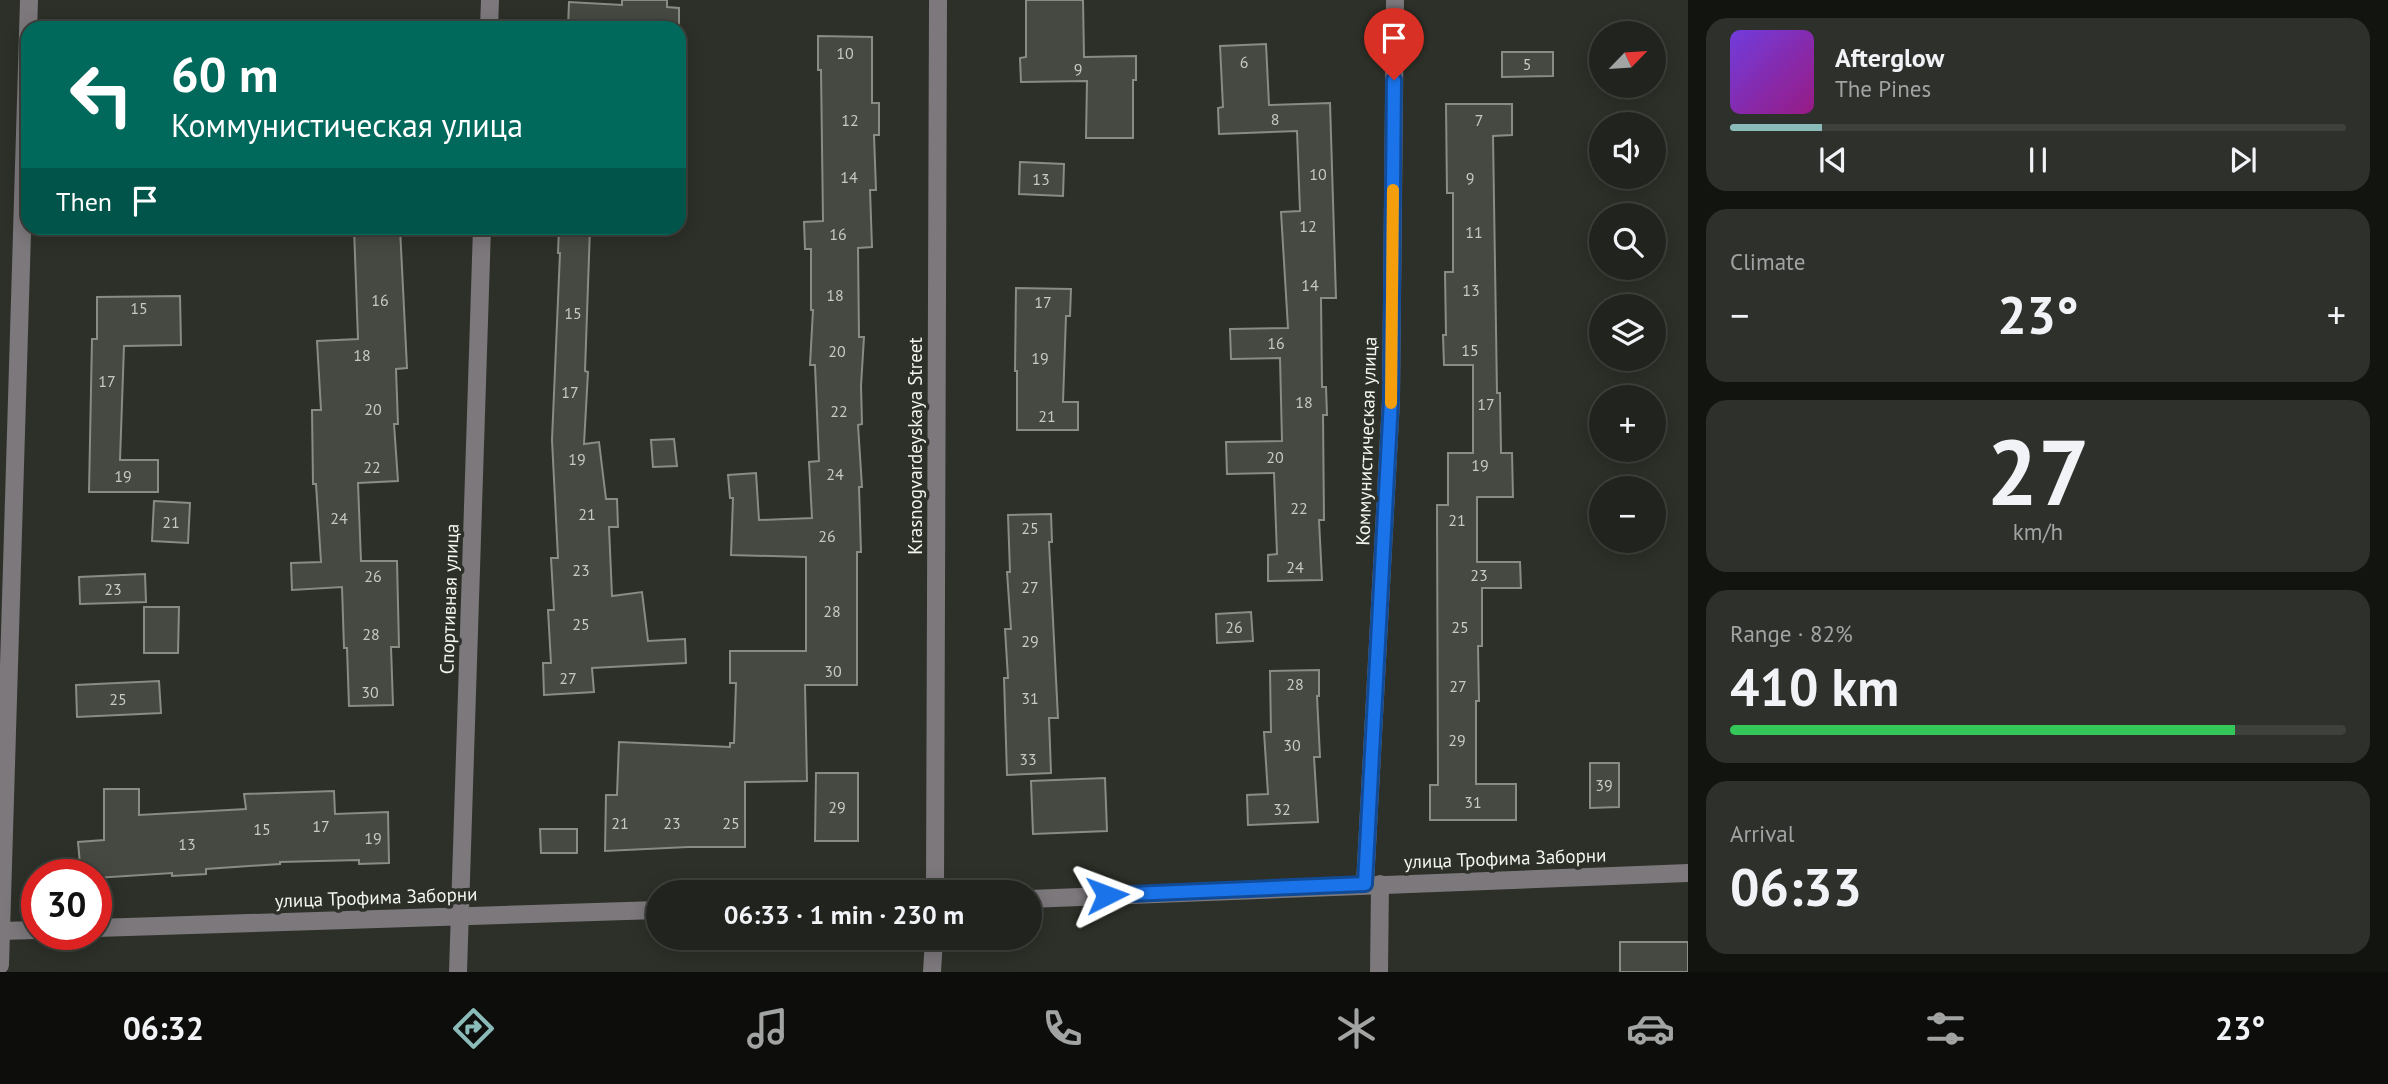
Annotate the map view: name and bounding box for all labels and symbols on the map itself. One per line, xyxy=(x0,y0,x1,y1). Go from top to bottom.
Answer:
pin xyxy=(1364,8,1424,80)
north arrow xyxy=(1589,21,1666,98)
house number: 10 xyxy=(836,43,854,63)
house number: 6 xyxy=(1240,52,1248,72)
house number: 5 xyxy=(1523,54,1531,74)
house number: 9 xyxy=(1074,59,1082,79)
house number: 8 xyxy=(1271,109,1279,129)
house number: 12 xyxy=(841,110,859,130)
house number: 7 xyxy=(1475,110,1483,130)
house number: 10 xyxy=(1309,164,1327,184)
house number: 14 xyxy=(840,167,858,187)
house number: 9 xyxy=(1466,168,1474,188)
house number: 13 xyxy=(1032,169,1050,189)
house number: 12 xyxy=(1299,216,1317,236)
house number: 11 xyxy=(1465,222,1483,242)
house number: 16 xyxy=(829,224,847,244)
house number: 14 xyxy=(1301,275,1319,295)
house number: 13 xyxy=(1462,280,1480,300)
house number: 18 xyxy=(826,285,844,305)
house number: 16 xyxy=(371,290,389,310)
house number: 17 xyxy=(1034,292,1052,312)
house number: 15 xyxy=(130,298,148,318)
house number: 15 xyxy=(564,303,582,323)
house number: 16 xyxy=(1267,333,1285,353)
street label: Коммунистическая улица xyxy=(1350,336,1382,546)
street label: Krasnogvardeyskaya Street xyxy=(903,337,927,555)
house number: 15 xyxy=(1461,340,1479,360)
house number: 20 xyxy=(828,341,846,361)
house number: 18 xyxy=(353,345,371,365)
house number: 19 xyxy=(1031,348,1049,368)
house number: 17 xyxy=(98,371,116,391)
house number: 17 xyxy=(561,382,579,402)
house number: 18 xyxy=(1295,392,1313,412)
house number: 17 xyxy=(1477,394,1495,414)
house number: 20 xyxy=(364,399,382,419)
house number: 22 xyxy=(830,401,848,421)
house number: 21 xyxy=(1038,406,1056,426)
house number: 20 xyxy=(1266,447,1284,467)
house number: 19 xyxy=(568,449,586,469)
house number: 19 xyxy=(1471,455,1489,475)
house number: 22 xyxy=(363,457,381,477)
house number: 24 xyxy=(826,464,844,484)
house number: 19 xyxy=(114,466,132,486)
house number: 22 xyxy=(1290,498,1308,518)
house number: 21 xyxy=(578,504,596,524)
house number: 24 xyxy=(330,508,348,528)
house number: 21 xyxy=(1448,510,1466,530)
house number: 21 xyxy=(162,512,180,532)
house number: 25 xyxy=(1021,518,1039,538)
street label: Спортивная улица xyxy=(434,523,464,675)
house number: 26 xyxy=(818,526,836,546)
house number: 24 xyxy=(1286,557,1304,577)
house number: 23 xyxy=(572,560,590,580)
house number: 23 xyxy=(1470,565,1488,585)
house number: 26 xyxy=(364,566,382,586)
house number: 27 xyxy=(1021,577,1039,597)
house number: 23 xyxy=(104,579,122,599)
house number: 28 xyxy=(823,601,841,621)
house number: 25 xyxy=(572,614,590,634)
house number: 26 xyxy=(1225,617,1243,637)
house number: 25 xyxy=(1451,617,1469,637)
house number: 28 xyxy=(362,624,380,644)
house number: 29 xyxy=(1021,631,1039,651)
house number: 30 xyxy=(824,661,842,681)
house number: 27 xyxy=(559,668,577,688)
house number: 28 xyxy=(1286,674,1304,694)
house number: 27 xyxy=(1449,676,1467,696)
house number: 30 xyxy=(361,682,379,702)
house number: 31 xyxy=(1021,688,1039,708)
house number: 25 xyxy=(109,689,127,709)
house number: 29 xyxy=(1448,730,1466,750)
house number: 30 xyxy=(1283,735,1301,755)
house number: 33 xyxy=(1019,749,1037,769)
house number: 39 xyxy=(1595,775,1613,795)
house number: 31 xyxy=(1464,792,1482,812)
house number: 29 xyxy=(828,797,846,817)
house number: 32 xyxy=(1273,799,1291,819)
house number: 21 xyxy=(611,813,629,833)
house number: 23 xyxy=(663,813,681,833)
house number: 25 xyxy=(722,813,740,833)
house number: 17 xyxy=(312,816,330,836)
house number: 15 xyxy=(253,819,271,839)
house number: 19 xyxy=(364,828,382,848)
house number: 13 xyxy=(178,834,196,854)
street label: улица Трофима Заборни xyxy=(1403,842,1607,874)
position arrow xyxy=(1070,858,1144,932)
speed limit sign: 30 xyxy=(21,859,112,950)
street label: улица Трофима Заборни xyxy=(274,881,478,913)

